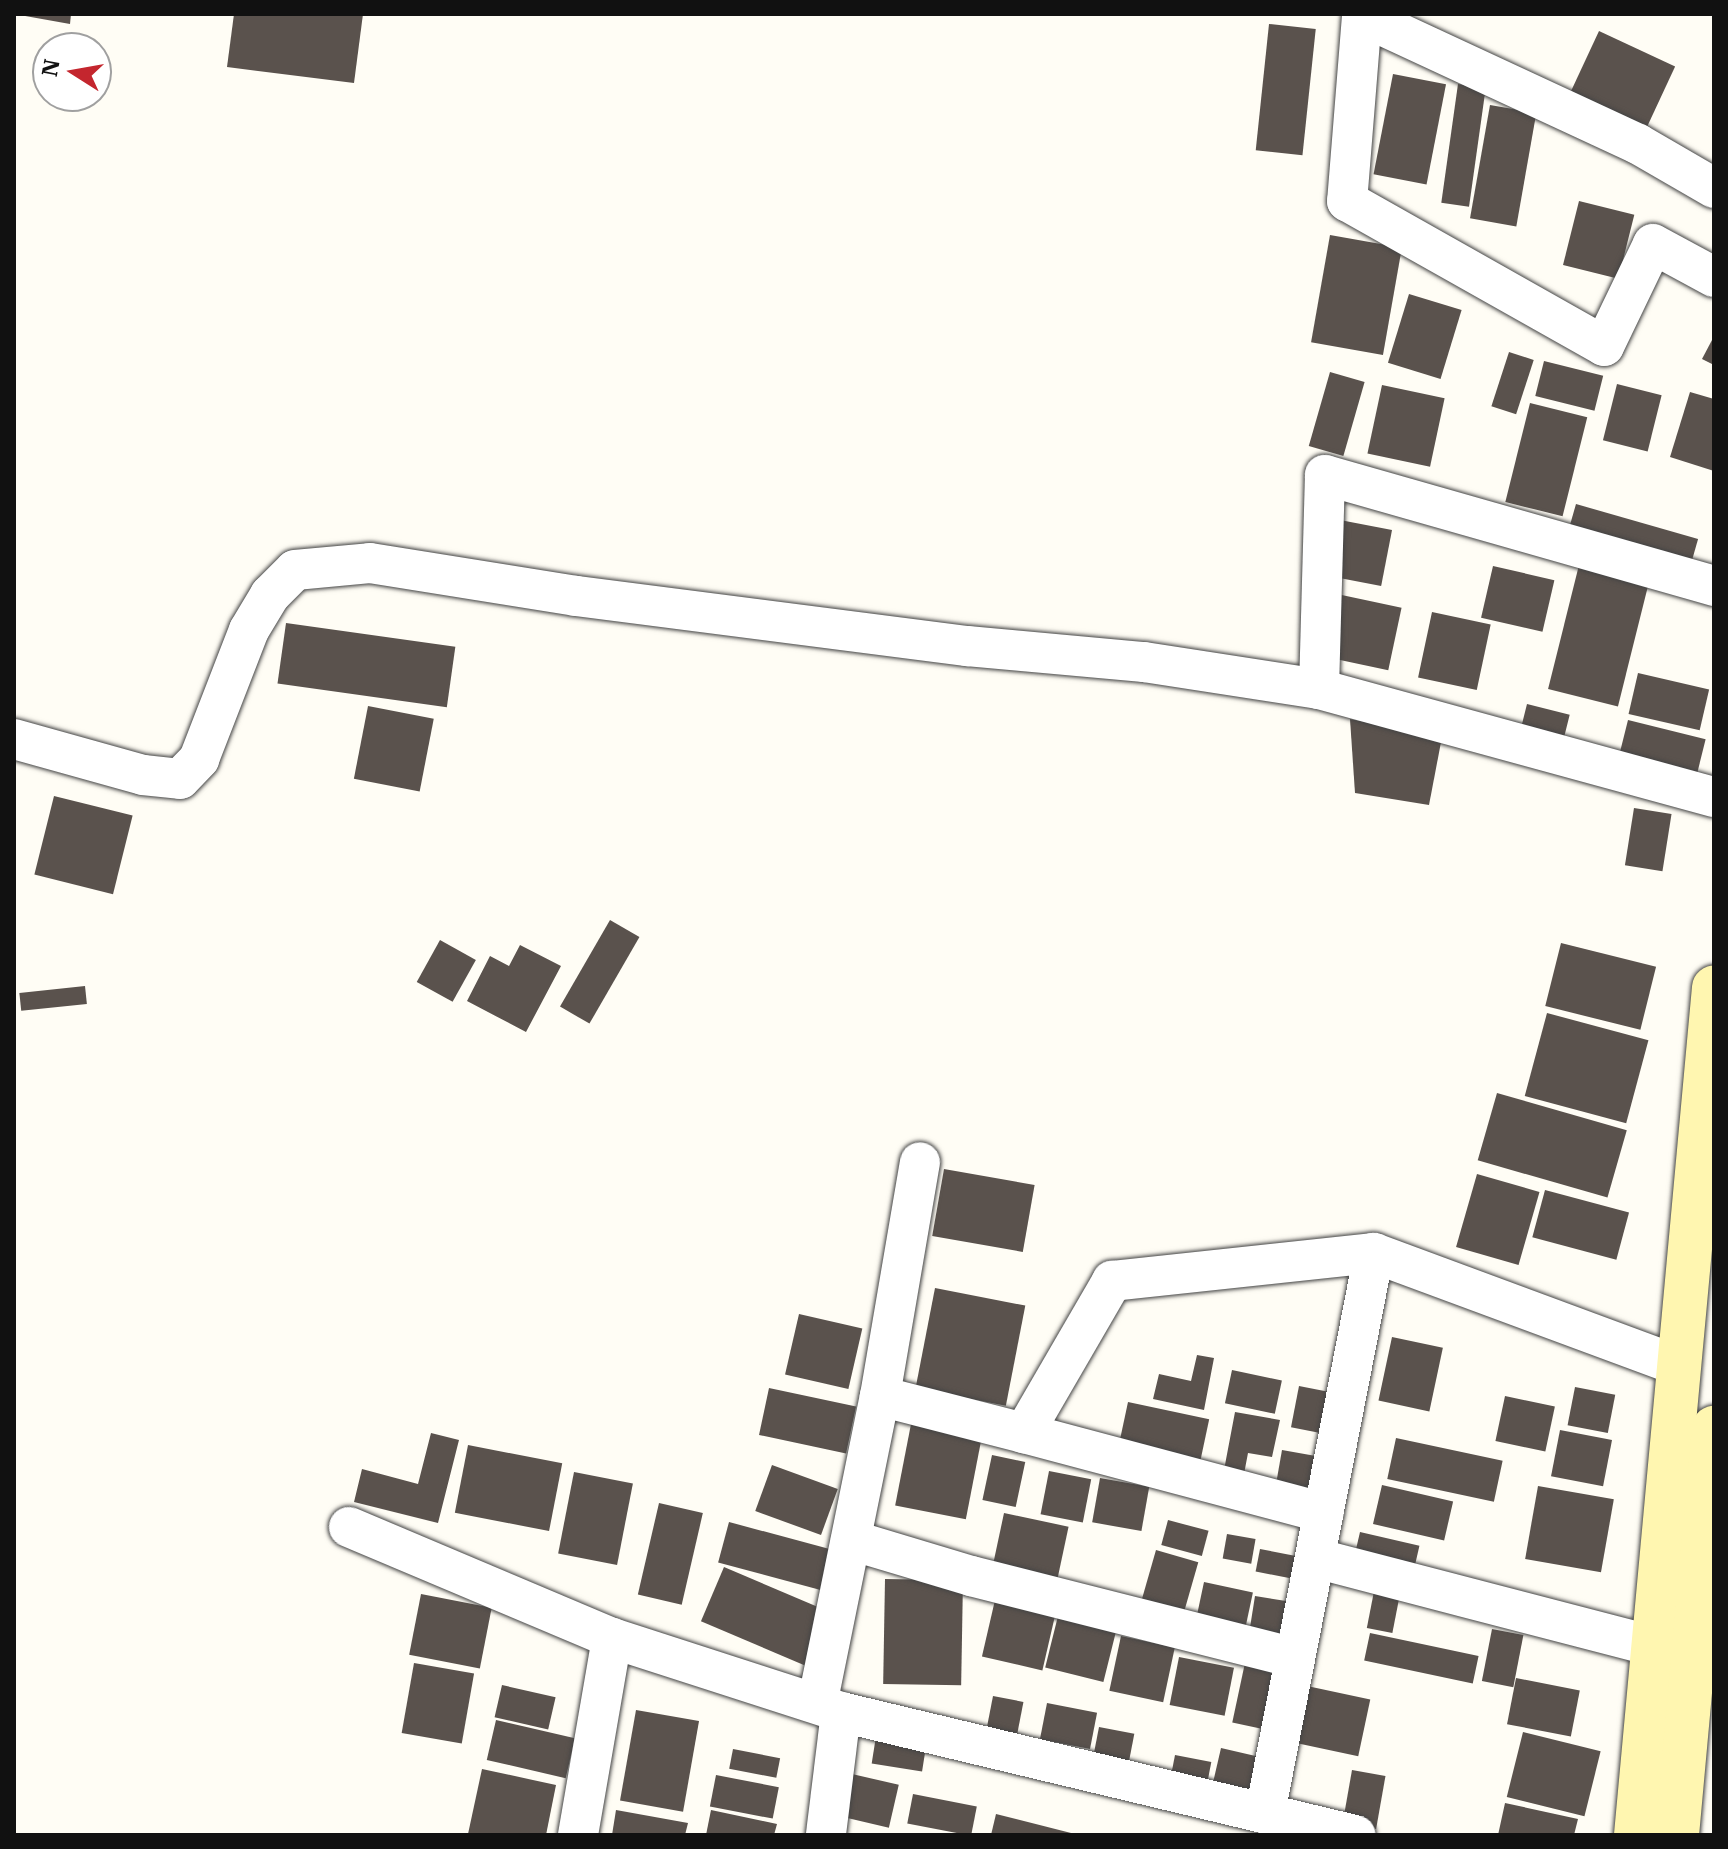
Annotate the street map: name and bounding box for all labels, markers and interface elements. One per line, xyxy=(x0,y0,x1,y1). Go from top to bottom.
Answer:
north arrow xyxy=(32,32,112,112)
text: N xyxy=(34,56,66,79)

